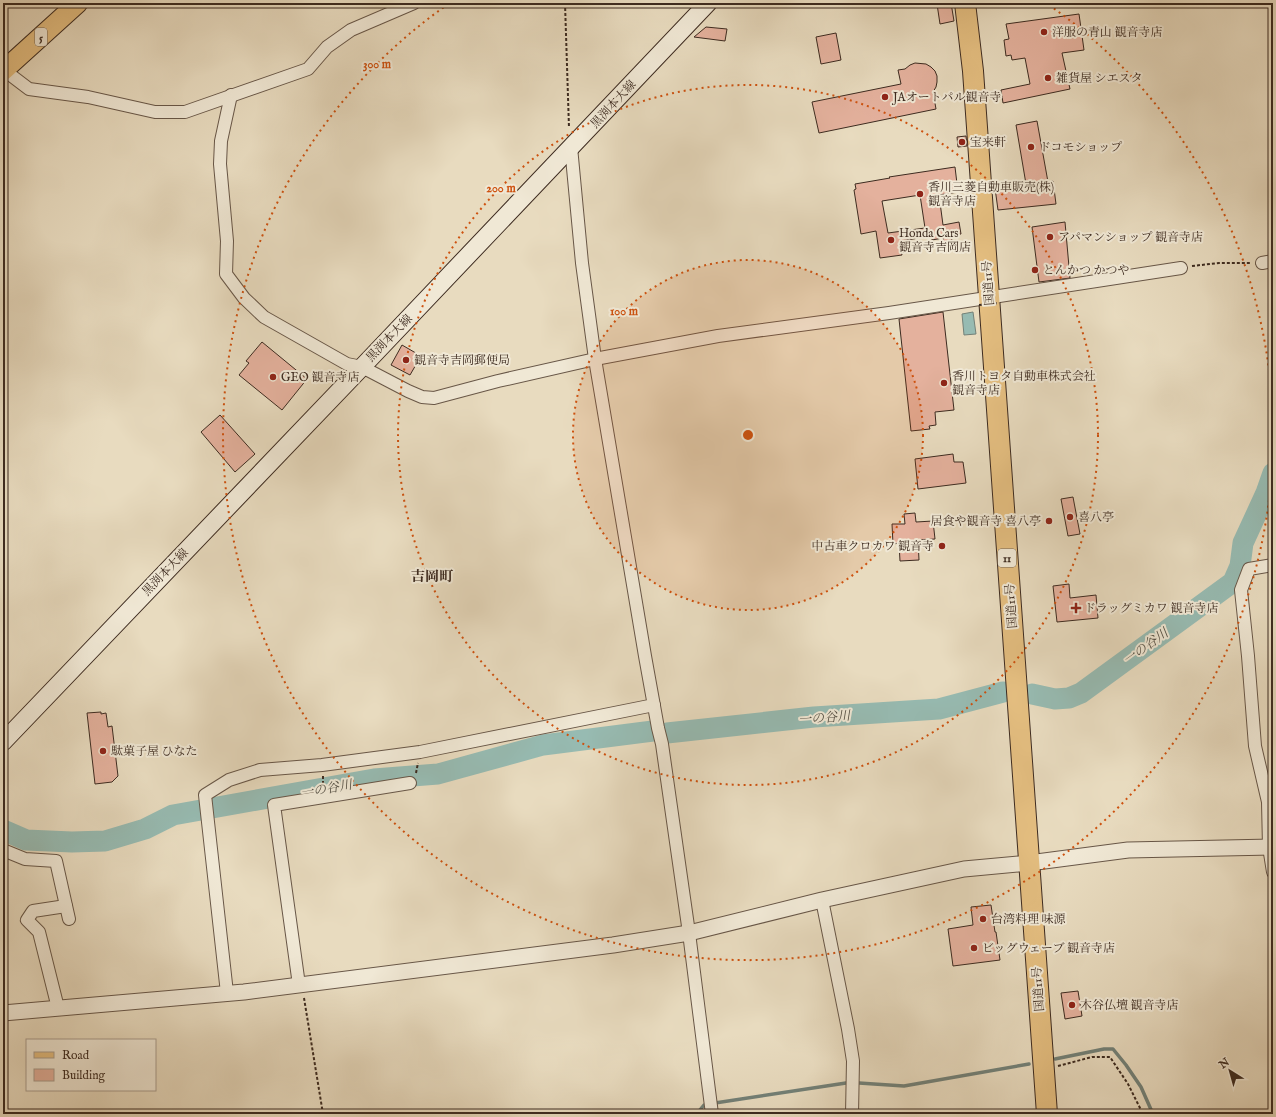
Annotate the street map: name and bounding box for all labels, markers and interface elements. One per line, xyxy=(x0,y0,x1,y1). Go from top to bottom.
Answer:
place label: 洋服の青山 観音寺店 xyxy=(1052,25,1163,40)
marker: 洋服の青山 観音寺店 xyxy=(1039,27,1049,37)
road number: 5 xyxy=(35,28,47,46)
text: 300 m xyxy=(363,57,392,72)
place label: 雑貨屋 シエスタ xyxy=(1056,71,1143,86)
marker: 雑貨屋 シエスタ xyxy=(1043,73,1053,83)
street label: 黒渕本大線 xyxy=(587,77,639,131)
place label: JAオートパル観音寺 xyxy=(891,90,1001,106)
marker: JAオートパル観音寺 xyxy=(880,92,890,102)
place label: 宝来軒 xyxy=(970,135,1006,150)
marker: 宝来軒 xyxy=(957,137,967,147)
place label: ドコモショップ xyxy=(1039,140,1122,155)
marker: ドコモショップ xyxy=(1026,142,1036,152)
place label: 香川三菱自動車販売(株) 観音寺店 xyxy=(928,180,1054,209)
text: 200 m xyxy=(486,181,516,196)
marker: 香川三菱自動車販売(株) 観音寺店 xyxy=(915,189,925,199)
place label: Honda Cars 観音寺吉岡店 xyxy=(899,226,971,255)
place label: アパマンショップ 観音寺店 xyxy=(1058,230,1203,245)
marker: アパマンショップ 観音寺店 xyxy=(1045,232,1055,242)
marker: Honda Cars 観音寺吉岡店 xyxy=(886,235,896,245)
street label: 国道11号 xyxy=(979,260,998,306)
place label: とんかつ かつや xyxy=(1043,263,1130,278)
marker: とんかつ かつや xyxy=(1030,265,1040,275)
text: 100 m xyxy=(610,304,639,319)
street label: 黒渕本大線 xyxy=(363,312,416,365)
place label: 観音寺吉岡郵便局 xyxy=(414,353,510,368)
marker: 観音寺吉岡郵便局 xyxy=(401,355,411,365)
place label: 香川トヨタ自動車株式会社 観音寺店 xyxy=(952,369,1096,398)
place label: GEO 観音寺店 xyxy=(281,370,359,385)
marker: GEO 観音寺店 xyxy=(268,372,278,382)
marker: 香川トヨタ自動車株式会社 観音寺店 xyxy=(939,378,949,388)
centre of rings xyxy=(741,428,755,442)
place label: 喜八亭 xyxy=(1078,510,1114,525)
marker: 喜八亭 xyxy=(1065,512,1075,522)
place label: 居食や観音寺 喜八亭 xyxy=(930,514,1041,529)
marker: 居食や観音寺 喜八亭 xyxy=(1044,516,1054,526)
place label: 中古車クロカワ 観音寺 xyxy=(811,539,934,554)
marker: 中古車クロカワ 観音寺 xyxy=(937,541,947,551)
street label: 黒渕本大線 xyxy=(139,546,192,599)
road number: 11 xyxy=(998,549,1016,567)
district label: 吉岡町 xyxy=(411,568,454,586)
street label: 国道11号 xyxy=(1002,583,1021,629)
place label: ドラッグミカワ 観音寺店 xyxy=(1084,601,1218,616)
marker: ドラッグミカワ 観音寺店 xyxy=(1071,603,1081,613)
water label: 一の谷川 xyxy=(1120,624,1174,669)
water label: 一の谷川 xyxy=(797,708,853,729)
place label: 駄菓子屋 ひなた xyxy=(111,744,198,759)
marker: 駄菓子屋 ひなた xyxy=(98,746,108,756)
water label: 一の谷川 xyxy=(299,776,355,802)
place label: 台湾料理 味源 xyxy=(991,912,1066,927)
marker: 台湾料理 味源 xyxy=(978,914,988,924)
place label: ビッグウェーブ 観音寺店 xyxy=(982,941,1115,956)
marker: ビッグウェーブ 観音寺店 xyxy=(969,943,979,953)
street label: 国道11号 xyxy=(1029,966,1048,1012)
place label: 木谷仏壇 観音寺店 xyxy=(1080,998,1179,1013)
marker: 木谷仏壇 観音寺店 xyxy=(1067,1000,1077,1010)
legend xyxy=(26,1039,156,1091)
text: Road xyxy=(62,1048,90,1063)
north arrow xyxy=(1210,1051,1250,1091)
text: N xyxy=(1216,1055,1233,1073)
text: Building xyxy=(62,1068,106,1083)

